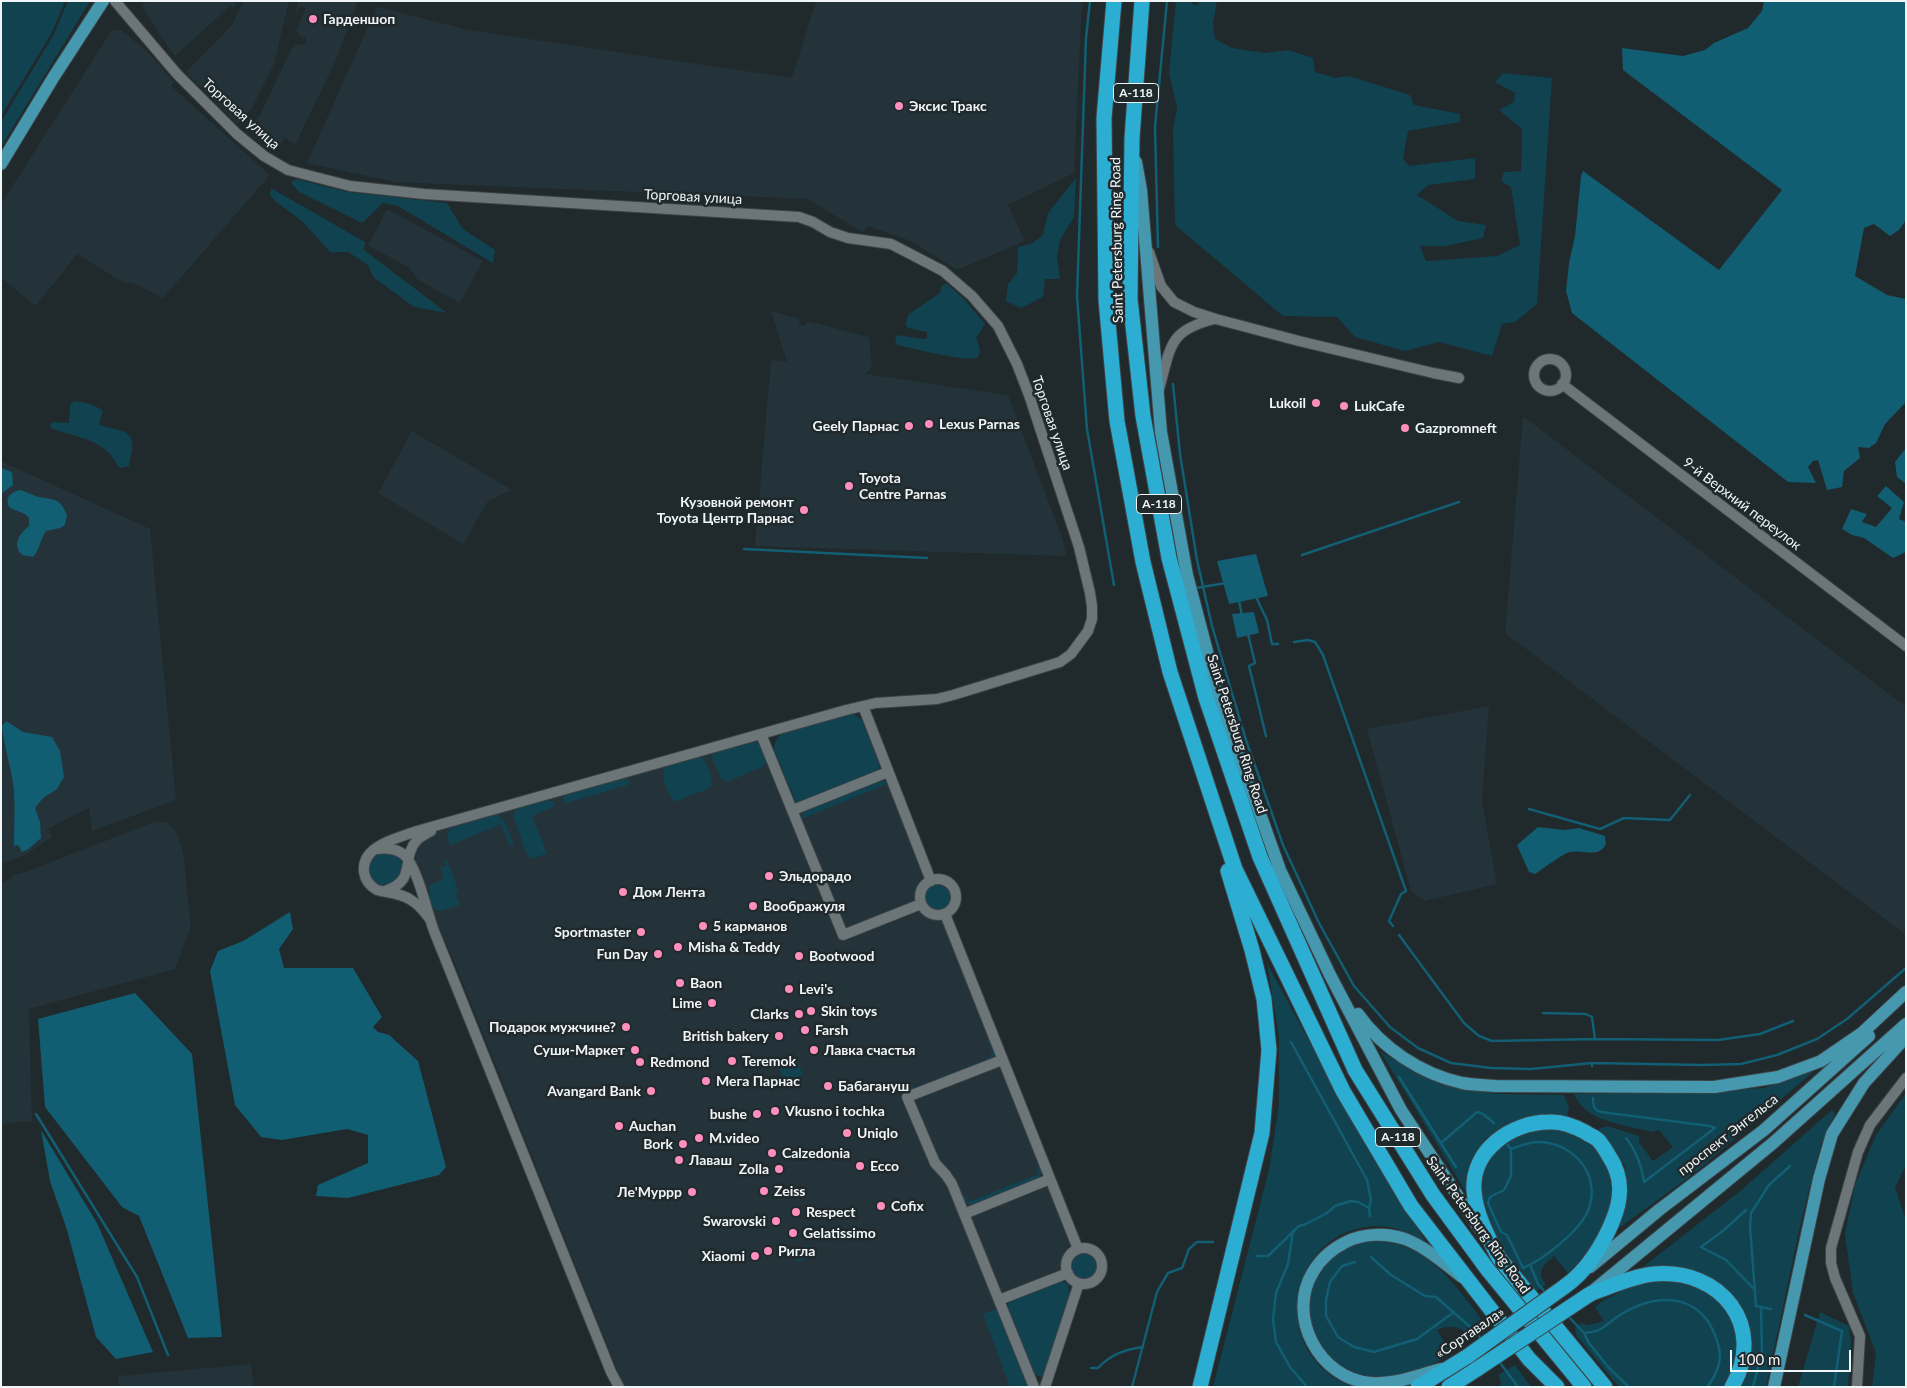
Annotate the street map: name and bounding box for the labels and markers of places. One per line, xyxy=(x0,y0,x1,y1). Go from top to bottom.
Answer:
place label: Гарденшоп xyxy=(323,11,395,27)
marker: Гарденшоп xyxy=(307,13,319,25)
place label: Эксис Тракс xyxy=(909,98,987,114)
marker: Эксис Тракс xyxy=(893,100,905,112)
place label: Lukoil xyxy=(1269,395,1306,411)
marker: Lukoil xyxy=(1310,397,1322,409)
place label: LukCafe xyxy=(1354,398,1405,414)
marker: LukCafe xyxy=(1338,400,1350,412)
place label: Lexus Parnas xyxy=(939,416,1020,432)
place label: Geely Парнас xyxy=(813,418,899,434)
marker: Lexus Parnas xyxy=(923,418,935,430)
marker: Geely Парнас xyxy=(903,420,915,432)
place label: Gazpromneft xyxy=(1415,420,1497,436)
marker: Gazpromneft xyxy=(1399,422,1411,434)
place label: Toyota Centre Parnas xyxy=(859,470,946,502)
marker: Toyota Centre Parnas xyxy=(843,480,855,492)
place label: Кузовной ремонт Toyota Центр Парнас xyxy=(657,494,794,526)
marker: Кузовной ремонт Toyota Центр Парнас xyxy=(798,504,810,516)
place label: Эльдорадо xyxy=(779,868,851,884)
marker: Эльдорадо xyxy=(763,870,775,882)
place label: Дом Лента xyxy=(633,884,705,900)
marker: Дом Лента xyxy=(617,886,629,898)
place label: Воображуля xyxy=(763,898,845,914)
marker: Воображуля xyxy=(747,900,759,912)
place label: 5 карманов xyxy=(713,918,787,934)
marker: 5 карманов xyxy=(697,920,709,932)
place label: Sportmaster xyxy=(554,924,631,940)
marker: Sportmaster xyxy=(635,926,647,938)
place label: Misha & Teddy xyxy=(688,939,780,955)
marker: Misha & Teddy xyxy=(672,941,684,953)
place label: Fun Day xyxy=(597,946,648,962)
marker: Fun Day xyxy=(652,948,664,960)
place label: Bootwood xyxy=(809,948,874,964)
marker: Bootwood xyxy=(793,950,805,962)
place label: Baon xyxy=(690,975,722,991)
marker: Baon xyxy=(674,977,686,989)
place label: Levi's xyxy=(799,981,833,997)
marker: Levi's xyxy=(783,983,795,995)
place label: Lime xyxy=(672,995,702,1011)
marker: Lime xyxy=(706,997,718,1009)
place label: Skin toys xyxy=(821,1003,877,1019)
marker: Skin toys xyxy=(805,1005,817,1017)
place label: Clarks xyxy=(750,1006,789,1022)
marker: Clarks xyxy=(793,1008,805,1020)
place label: Подарок мужчине? xyxy=(489,1019,616,1035)
marker: Подарок мужчине? xyxy=(620,1021,632,1033)
place label: Farsh xyxy=(815,1022,848,1038)
marker: Farsh xyxy=(799,1024,811,1036)
place label: British bakery xyxy=(682,1028,769,1044)
marker: British bakery xyxy=(773,1030,785,1042)
place label: Суши-Маркет xyxy=(534,1042,625,1058)
place label: Лавка счастья xyxy=(824,1042,915,1058)
marker: Суши-Маркет xyxy=(629,1044,641,1056)
marker: Лавка счастья xyxy=(808,1044,820,1056)
place label: Teremok xyxy=(742,1053,796,1069)
place label: Redmond xyxy=(650,1054,710,1070)
marker: Teremok xyxy=(726,1055,738,1067)
marker: Redmond xyxy=(634,1056,646,1068)
place label: Мега Парнас xyxy=(716,1073,800,1089)
marker: Мега Парнас xyxy=(700,1075,712,1087)
place label: Бабагануш xyxy=(838,1078,909,1094)
marker: Бабагануш xyxy=(822,1080,834,1092)
place label: Avangard Bank xyxy=(547,1083,641,1099)
marker: Avangard Bank xyxy=(645,1085,657,1097)
place label: Vkusno i tochka xyxy=(785,1103,885,1119)
marker: Vkusno i tochka xyxy=(769,1105,781,1117)
place label: bushe xyxy=(710,1106,747,1122)
marker: bushe xyxy=(751,1108,763,1120)
place label: Auchan xyxy=(629,1118,676,1134)
marker: Auchan xyxy=(613,1120,625,1132)
place label: Uniqlo xyxy=(857,1125,898,1141)
marker: Uniqlo xyxy=(841,1127,853,1139)
place label: M.video xyxy=(709,1130,759,1146)
marker: M.video xyxy=(693,1132,705,1144)
place label: Bork xyxy=(643,1136,673,1152)
marker: Bork xyxy=(677,1138,689,1150)
place label: Calzedonia xyxy=(782,1145,850,1161)
marker: Calzedonia xyxy=(766,1147,778,1159)
place label: Лаваш xyxy=(689,1152,732,1168)
marker: Лаваш xyxy=(673,1154,685,1166)
place label: Ecco xyxy=(870,1158,899,1174)
marker: Ecco xyxy=(854,1160,866,1172)
place label: Zolla xyxy=(739,1161,769,1177)
marker: Zolla xyxy=(773,1163,785,1175)
place label: Zeiss xyxy=(774,1183,806,1199)
place label: Ле'Муррр xyxy=(617,1184,682,1200)
marker: Zeiss xyxy=(758,1185,770,1197)
marker: Ле'Муррр xyxy=(686,1186,698,1198)
place label: Cofix xyxy=(891,1198,924,1214)
marker: Cofix xyxy=(875,1200,887,1212)
place label: Respect xyxy=(806,1204,856,1220)
marker: Respect xyxy=(790,1206,802,1218)
place label: Swarovski xyxy=(703,1213,766,1229)
marker: Swarovski xyxy=(770,1215,782,1227)
place label: Gelatissimo xyxy=(803,1225,876,1241)
marker: Gelatissimo xyxy=(787,1227,799,1239)
place label: Ригла xyxy=(778,1243,815,1259)
marker: Ригла xyxy=(762,1245,774,1257)
place label: Xiaomi xyxy=(702,1248,745,1264)
marker: Xiaomi xyxy=(749,1250,761,1262)

